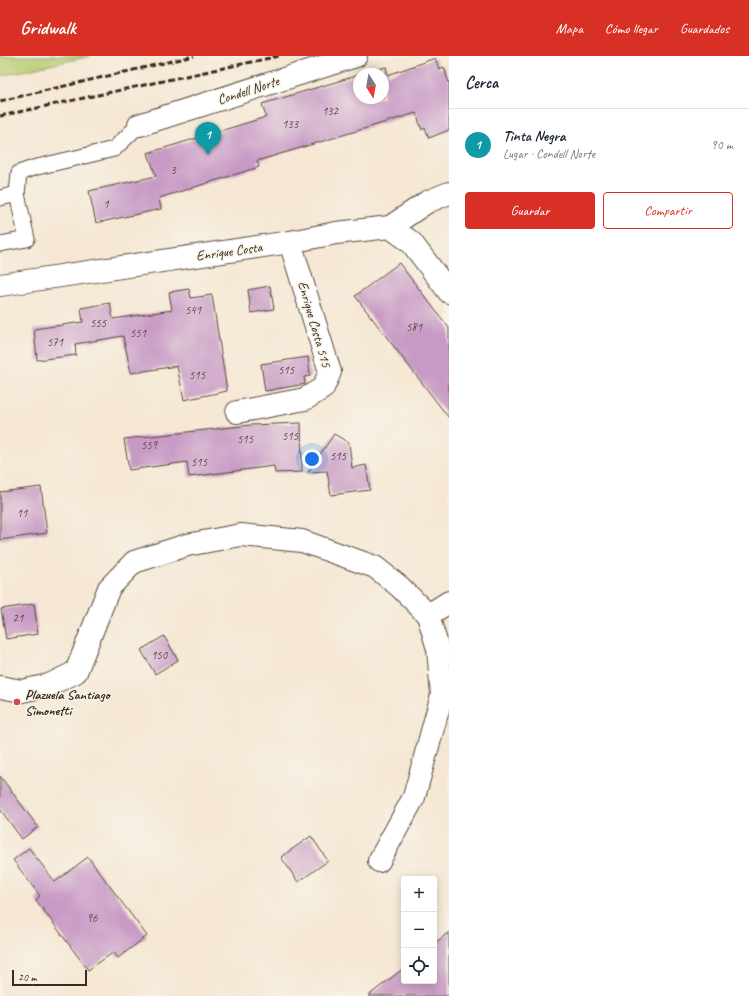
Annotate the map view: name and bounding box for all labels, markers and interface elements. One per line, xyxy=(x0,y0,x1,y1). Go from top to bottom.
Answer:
text: Gridwalk xyxy=(20,16,76,40)
text: Mapa xyxy=(556,20,583,37)
text: Cómo llegar xyxy=(605,20,658,37)
text: Guardados xyxy=(680,20,729,37)
north arrow xyxy=(353,68,389,104)
street label: Condell Norte xyxy=(215,72,282,108)
text: Cerca xyxy=(465,72,498,93)
house number: 132 xyxy=(322,103,340,119)
house number: 133 xyxy=(282,116,300,132)
pin: 1 xyxy=(195,122,221,155)
text: Tinta Negra xyxy=(503,127,566,146)
text: 1 xyxy=(475,137,481,153)
text: 90 m xyxy=(711,137,733,153)
text: Lugar · Condell Norte xyxy=(503,146,595,162)
house number: 3 xyxy=(170,162,177,178)
button: Guardar xyxy=(465,192,595,229)
button: Compartir xyxy=(603,192,733,229)
house number: 1 xyxy=(103,196,109,212)
street label: Enrique Costa xyxy=(195,238,264,265)
street label: Enrique Costa 515 xyxy=(294,279,335,370)
house number: 541 xyxy=(185,302,202,318)
house number: 555 xyxy=(90,315,107,331)
house number: 581 xyxy=(406,319,423,335)
house number: 551 xyxy=(130,325,147,341)
house number: 571 xyxy=(47,334,64,350)
house number: 515 xyxy=(278,362,295,378)
house number: 515 xyxy=(189,367,206,383)
house number: 515 xyxy=(282,428,299,444)
house number: 515 xyxy=(237,431,254,447)
house number: 559 xyxy=(141,437,159,453)
house number: 515 xyxy=(330,448,347,464)
your location xyxy=(302,449,322,469)
house number: 515 xyxy=(191,454,208,470)
house number: 11 xyxy=(17,505,28,521)
house number: 21 xyxy=(13,610,24,626)
house number: 150 xyxy=(151,647,169,663)
place label: Plazuela Santiago Simonetti xyxy=(25,686,112,719)
marker: Plazuela Santiago Simonetti xyxy=(12,697,22,707)
map controls xyxy=(401,876,437,984)
button: + xyxy=(401,876,437,912)
house number: 96 xyxy=(87,910,98,926)
button: − xyxy=(401,912,437,948)
button: locate xyxy=(401,948,437,984)
scale bar xyxy=(12,968,87,987)
text: 20 m xyxy=(18,970,37,984)

